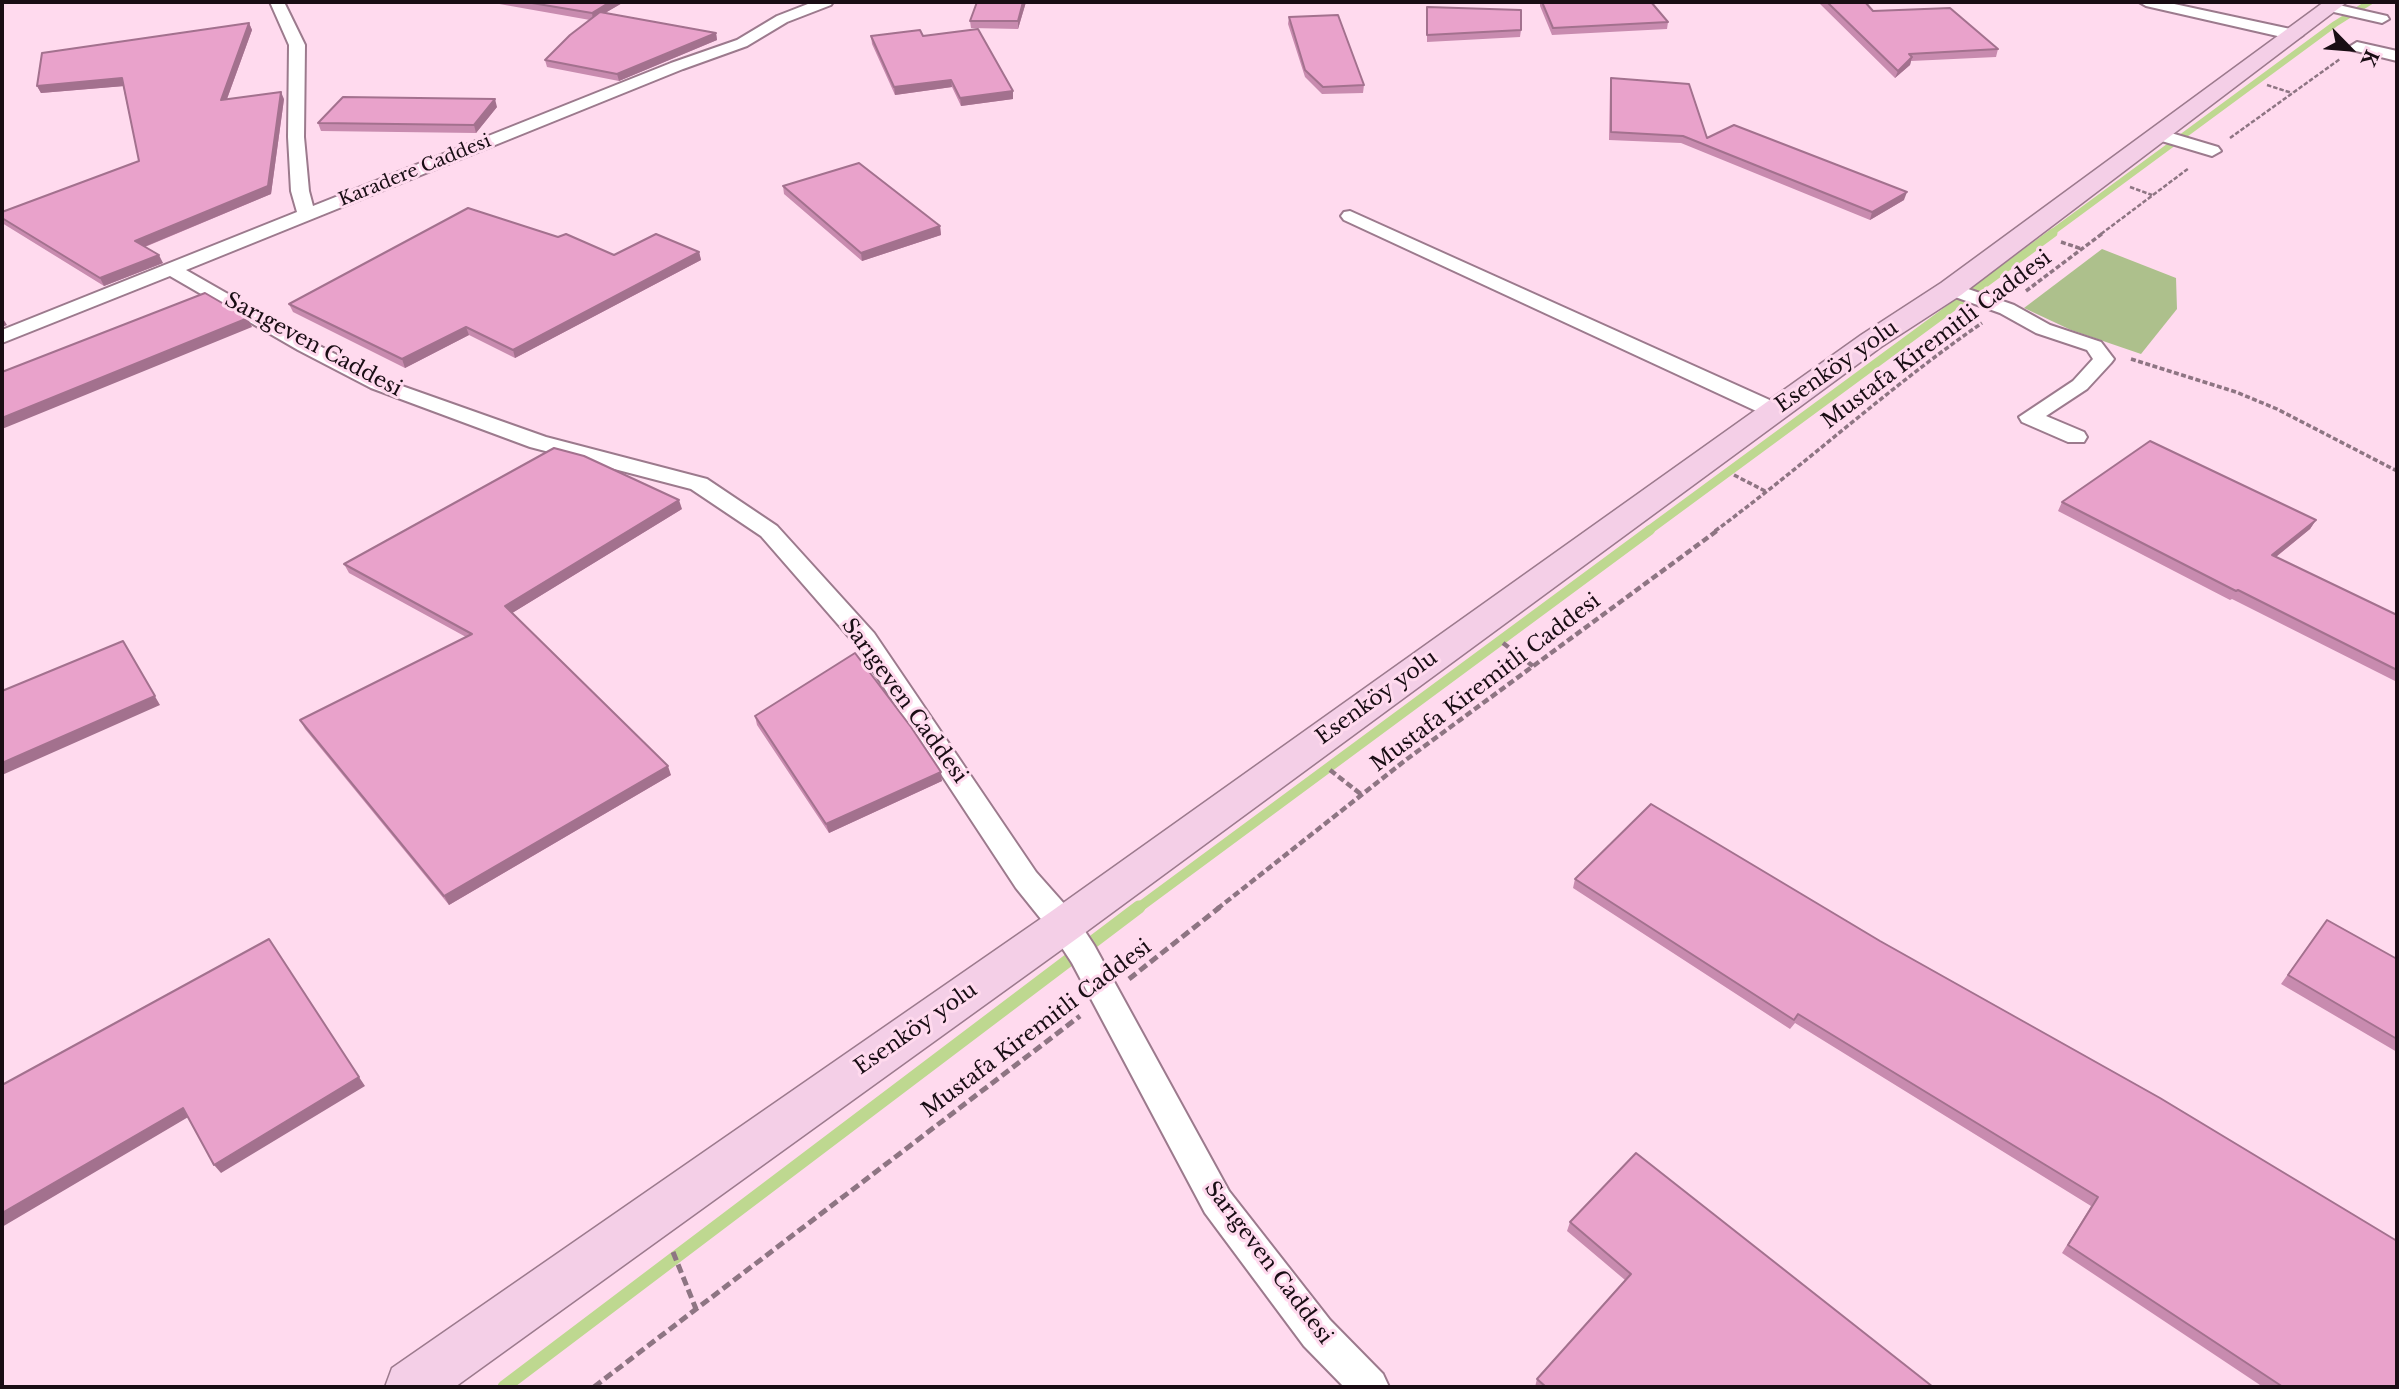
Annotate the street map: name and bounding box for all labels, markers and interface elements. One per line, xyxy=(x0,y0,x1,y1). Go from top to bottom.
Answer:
north arrow xyxy=(2315,14,2385,84)
text: K xyxy=(2356,46,2383,70)
street label: Karadere Caddesi xyxy=(336,131,494,211)
street label: Mustafa Kiremitli Caddesi xyxy=(1817,246,2057,434)
street label: Sarıgeven Caddesi xyxy=(220,288,406,402)
street label: Esenköy yolu xyxy=(1771,315,1903,419)
street label: Mustafa Kiremitli Caddesi xyxy=(1366,589,1606,777)
street label: Sarıgeven Caddesi xyxy=(836,614,972,788)
street label: Esenköy yolu xyxy=(1311,646,1443,750)
street label: Mustafa Kiremitli Caddesi xyxy=(917,935,1157,1123)
street label: Esenköy yolu xyxy=(850,977,982,1081)
street label: Sarıgeven Caddesi xyxy=(1199,1177,1337,1349)

